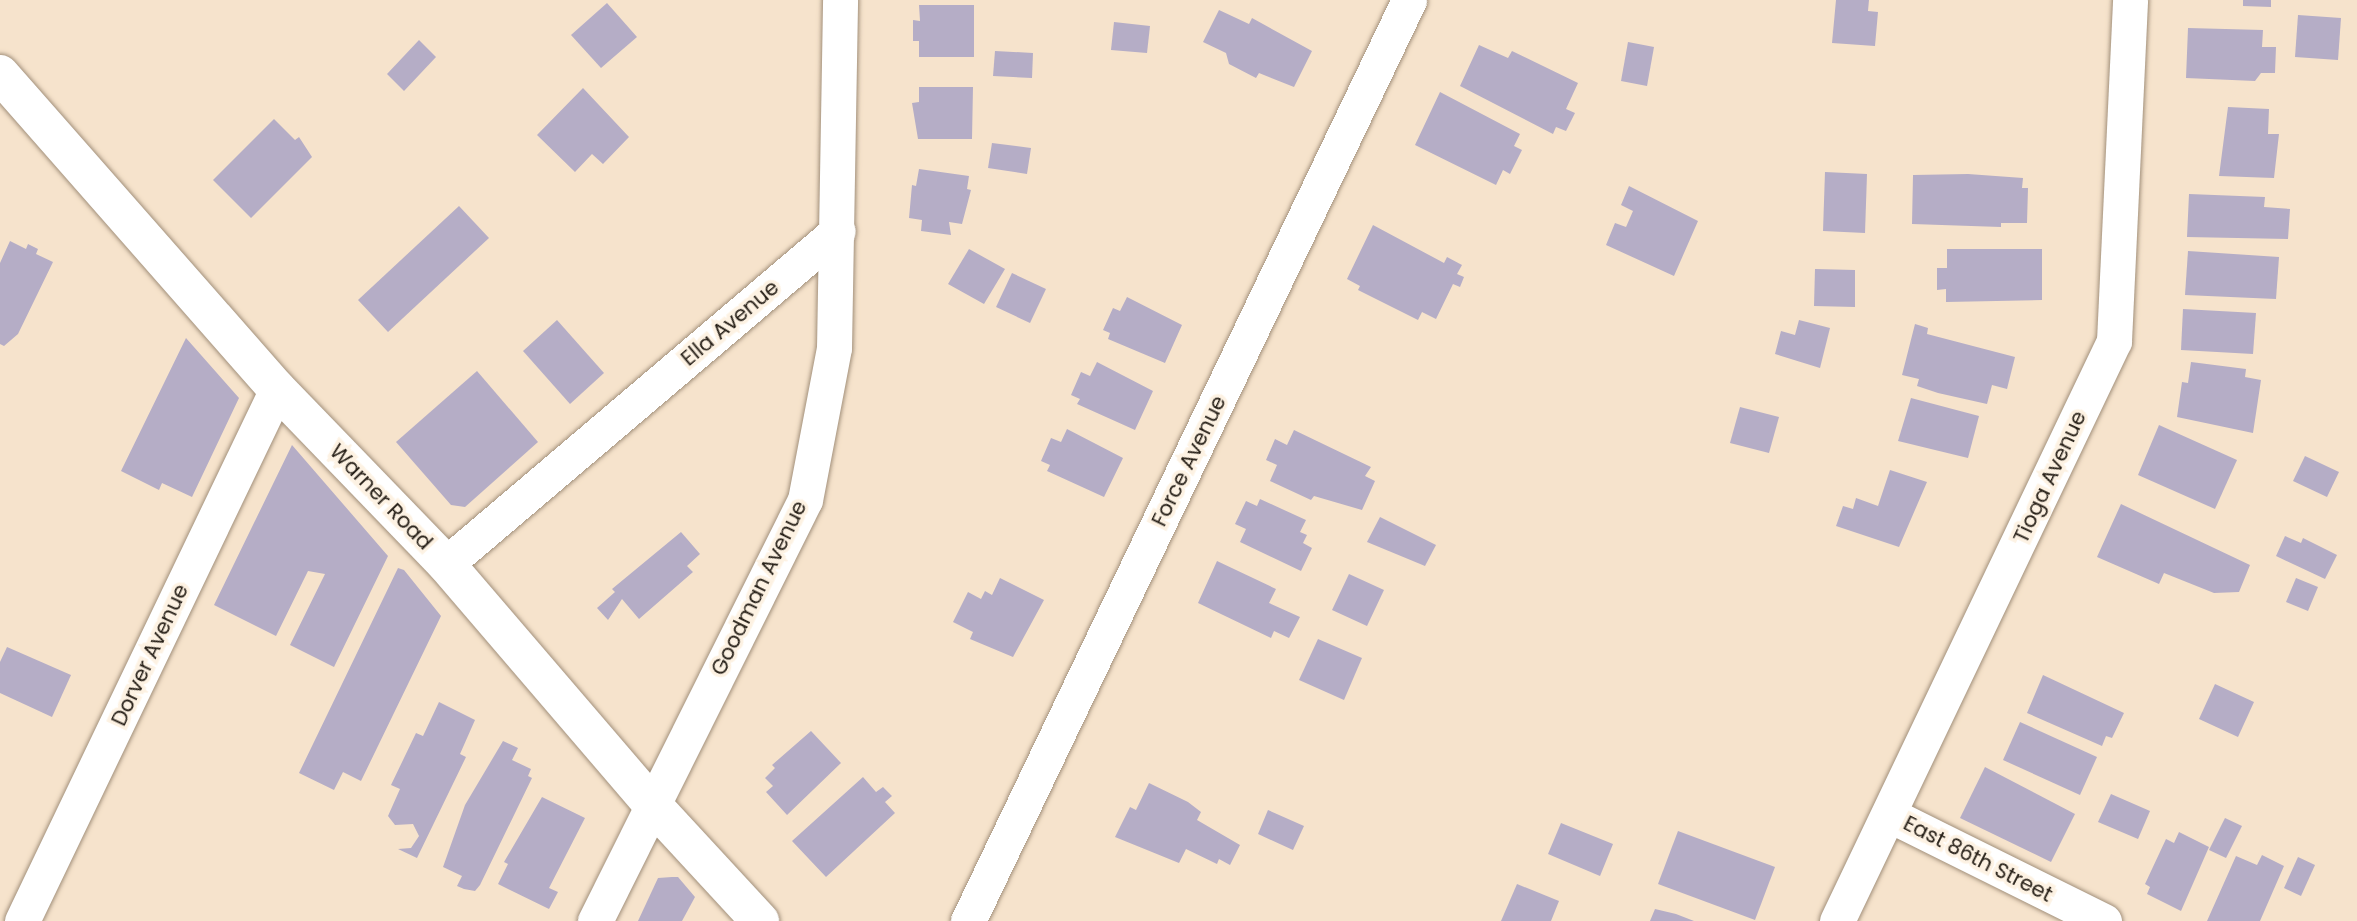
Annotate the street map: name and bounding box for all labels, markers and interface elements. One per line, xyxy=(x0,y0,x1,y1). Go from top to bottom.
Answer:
street label: Ella Avenue xyxy=(676,275,784,371)
street label: Force Avenue xyxy=(1147,392,1231,530)
street label: Tioga Avenue xyxy=(2008,407,2092,547)
street label: Warner Road xyxy=(324,439,438,555)
street label: Goodman Avenue xyxy=(706,497,812,679)
street label: Dorver Avenue xyxy=(106,580,194,730)
street label: East 86th Street xyxy=(1899,811,2057,907)

